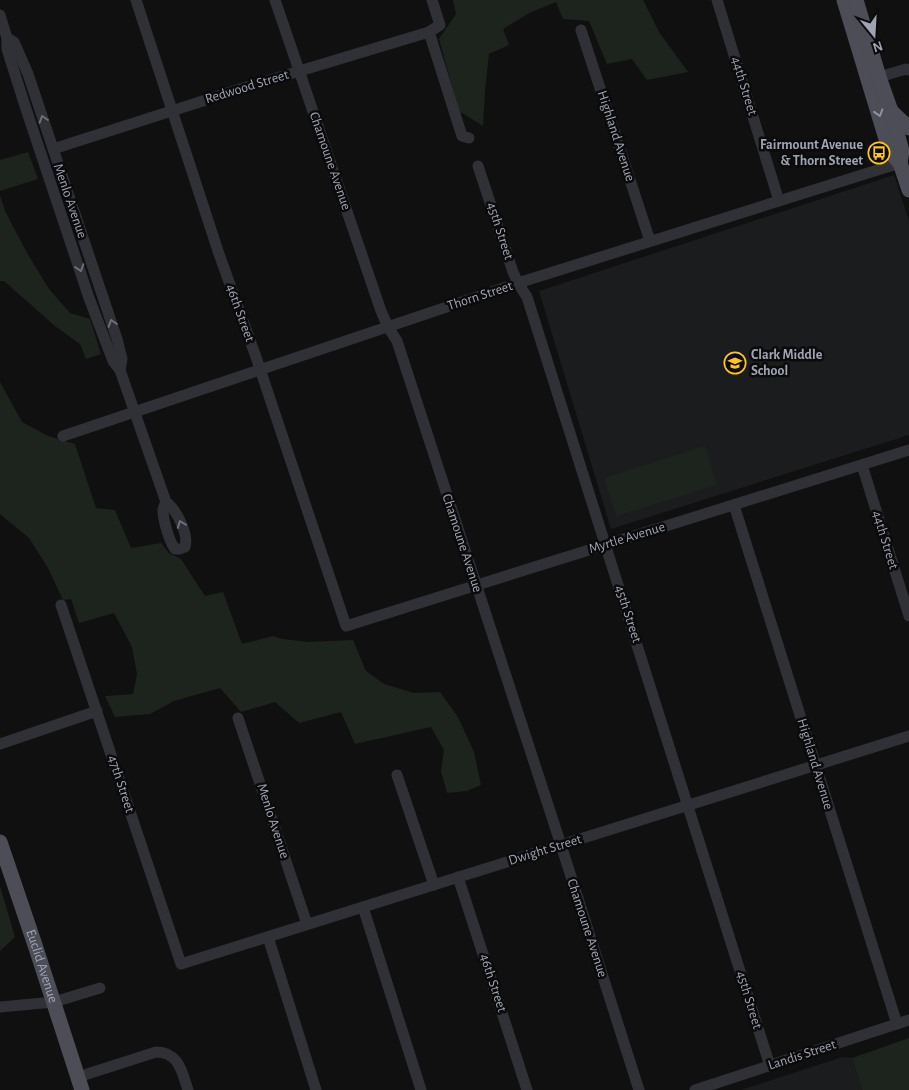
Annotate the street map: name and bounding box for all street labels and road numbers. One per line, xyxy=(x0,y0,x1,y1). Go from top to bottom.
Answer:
street label: 44th Street xyxy=(728,55,760,117)
street label: Redwood Street xyxy=(204,68,291,106)
street label: Highland Avenue xyxy=(595,89,637,183)
street label: Chamoune Avenue xyxy=(307,110,353,212)
street label: Menlo Avenue xyxy=(51,162,89,240)
street label: 45th Street xyxy=(484,200,516,262)
street label: Thorn Street xyxy=(446,279,515,313)
street label: 46th Street xyxy=(223,282,257,344)
street label: Chamoune Avenue xyxy=(439,492,485,594)
street label: 44th Street xyxy=(869,509,901,571)
street label: Myrtle Avenue xyxy=(587,520,667,556)
street label: 45th Street xyxy=(612,583,644,645)
street label: Highland Avenue xyxy=(794,717,836,811)
street label: 47th Street xyxy=(105,753,137,815)
street label: Menlo Avenue xyxy=(254,782,292,860)
street label: Dwight Street xyxy=(507,832,584,868)
street label: Chamoune Avenue xyxy=(564,877,610,979)
street label: Euclid Avenue xyxy=(23,928,60,1005)
street label: 46th Street xyxy=(477,952,509,1014)
street label: 45th Street xyxy=(734,969,765,1031)
street label: Landis Street xyxy=(766,1037,838,1073)

